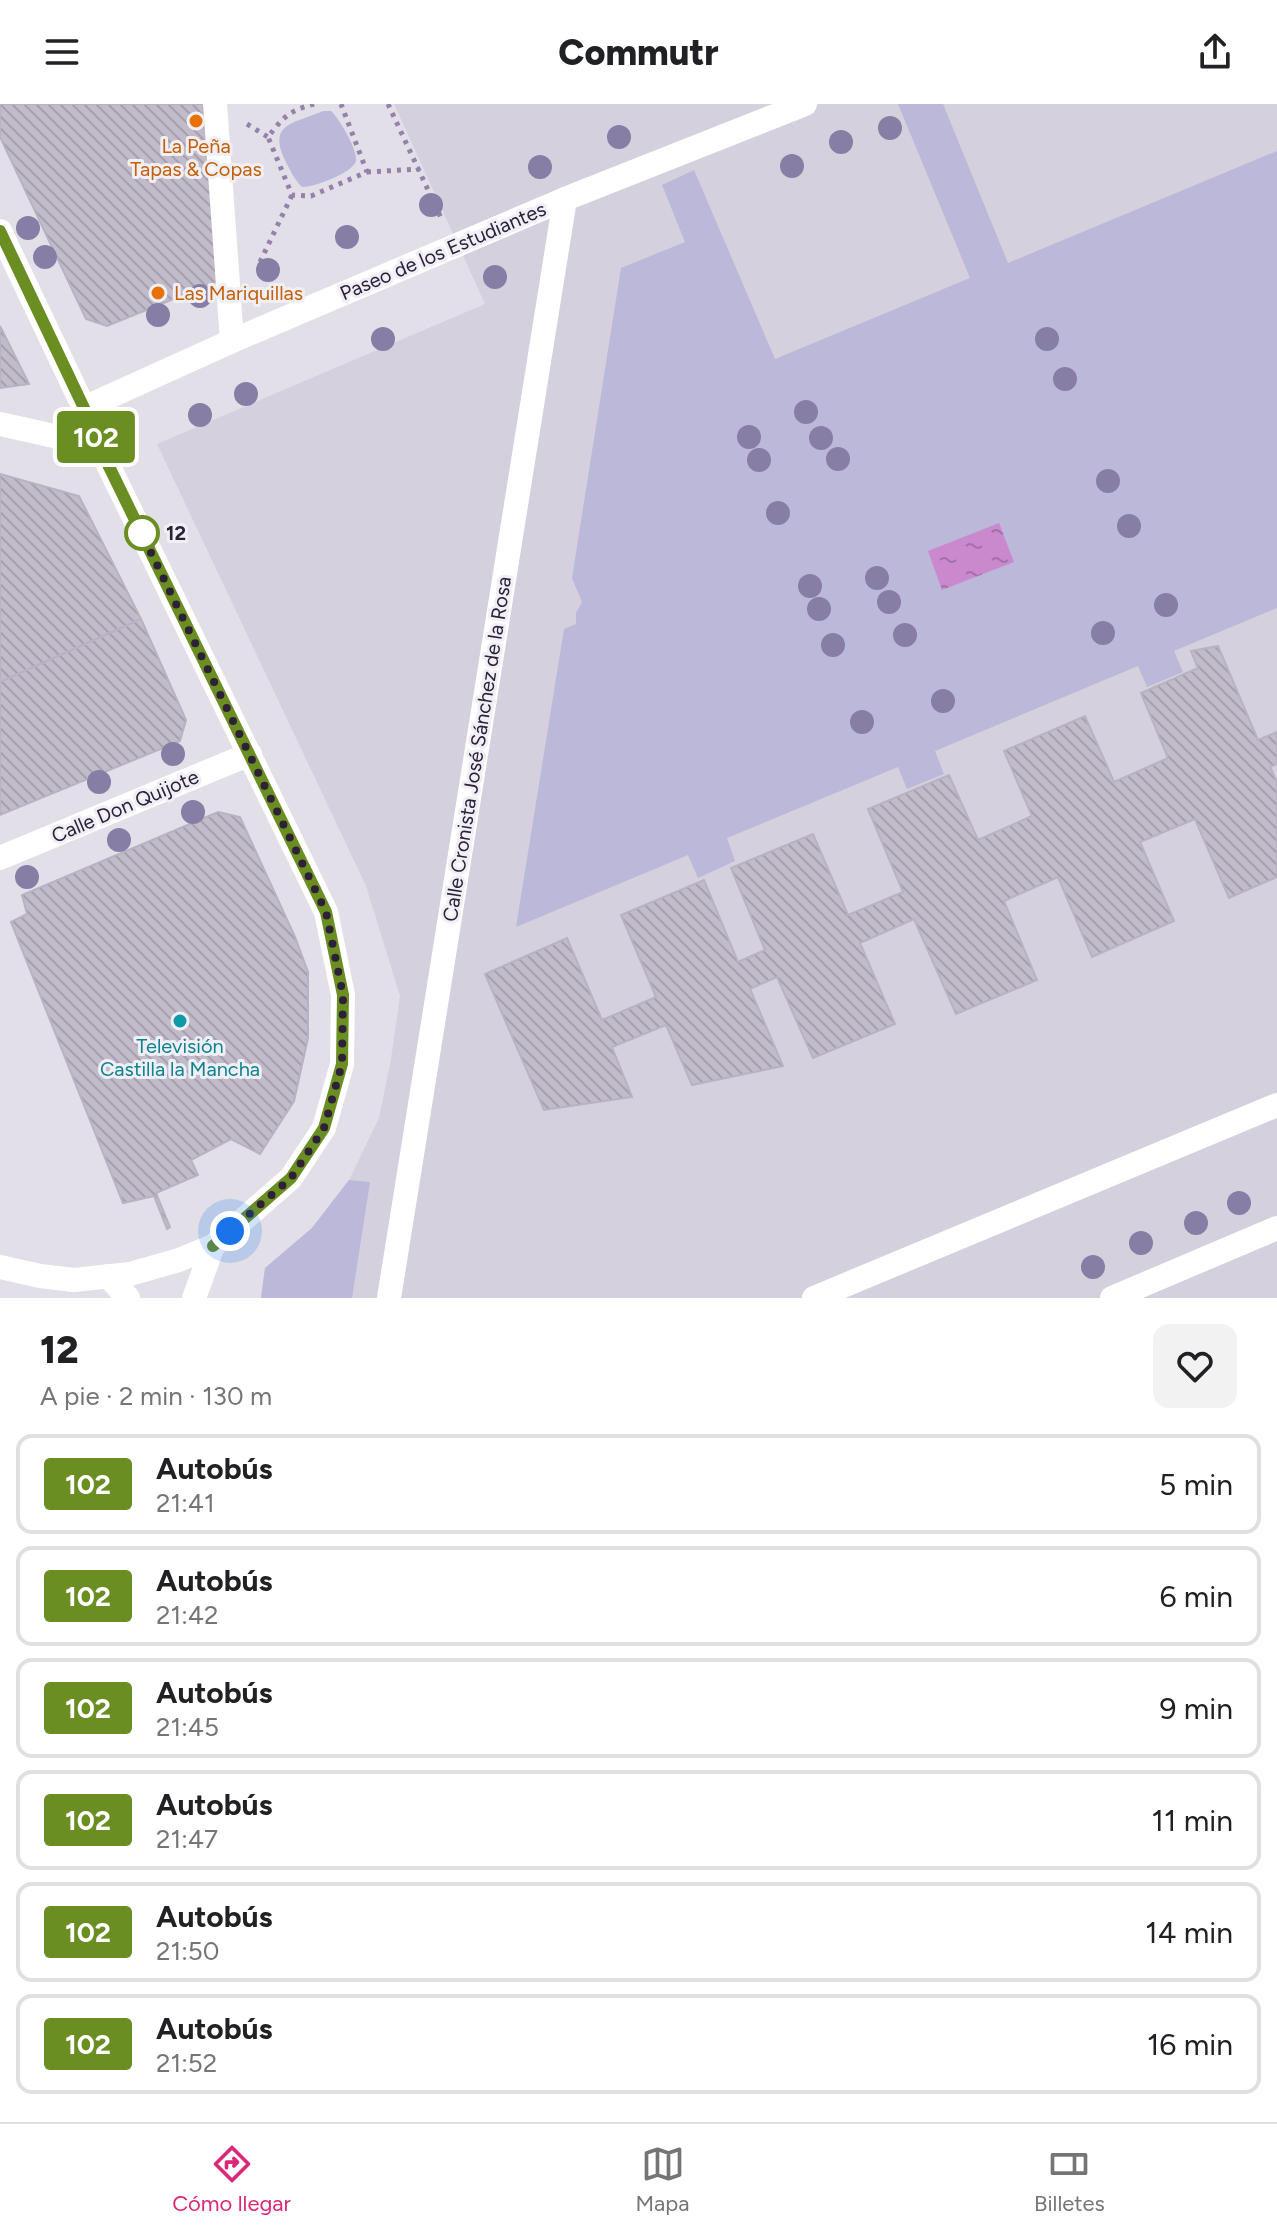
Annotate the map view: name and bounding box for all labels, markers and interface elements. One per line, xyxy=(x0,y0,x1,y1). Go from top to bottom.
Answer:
icon: menu xyxy=(40,30,84,74)
icon: share xyxy=(1193,30,1237,74)
text: Commutr xyxy=(558,31,719,74)
marker: La Peña Tapas & Copas xyxy=(187,112,205,130)
place label: La Peña Tapas & Copas xyxy=(130,134,262,181)
street label: Paseo de los Estudiantes xyxy=(336,197,550,305)
place label: Las Mariquillas xyxy=(174,281,303,305)
marker: Las Mariquillas xyxy=(149,284,167,302)
line badge: 102 xyxy=(50,411,142,463)
text: 102 xyxy=(73,420,119,454)
marker: 12 xyxy=(125,516,159,550)
place label: 12 xyxy=(166,521,186,545)
street label: Calle Cronista José Sánchez de la Rosa xyxy=(438,575,516,923)
street label: Calle Don Quijote xyxy=(48,764,202,848)
marker: Televisión Castilla la Mancha xyxy=(171,1012,189,1030)
place label: Televisión Castilla la Mancha xyxy=(100,1034,260,1081)
your location xyxy=(210,1211,250,1251)
button: heart xyxy=(1153,1324,1237,1408)
text: 12 xyxy=(40,1327,79,1373)
text: A pie · 2 min · 130 m xyxy=(40,1380,272,1412)
text: Autobús xyxy=(156,1450,273,1487)
text: 5 min xyxy=(1159,1466,1233,1503)
text: 102 xyxy=(65,1467,111,1501)
text: 21:41 xyxy=(156,1487,215,1519)
text: Autobús xyxy=(156,1562,273,1599)
text: 6 min xyxy=(1159,1578,1233,1615)
text: 102 xyxy=(65,1579,111,1613)
text: 21:42 xyxy=(156,1599,219,1631)
text: Autobús xyxy=(156,1674,273,1711)
text: 9 min xyxy=(1159,1690,1233,1727)
text: 102 xyxy=(65,1691,111,1725)
text: 21:45 xyxy=(156,1711,219,1743)
text: Autobús xyxy=(156,1786,273,1823)
text: 11 min xyxy=(1152,1802,1233,1839)
text: 102 xyxy=(65,1803,111,1837)
text: 21:47 xyxy=(156,1823,218,1855)
text: Autobús xyxy=(156,1898,273,1935)
text: 14 min xyxy=(1145,1914,1233,1951)
text: 102 xyxy=(65,1915,111,1949)
text: 21:50 xyxy=(156,1935,219,1967)
text: Autobús xyxy=(156,2010,273,2047)
text: 16 min xyxy=(1147,2026,1233,2063)
text: 102 xyxy=(65,2027,111,2061)
text: 21:52 xyxy=(156,2047,217,2079)
tab: Cómo llegar xyxy=(172,2142,291,2217)
tab: Mapa xyxy=(635,2142,690,2217)
tab: Billetes xyxy=(1034,2142,1105,2217)

